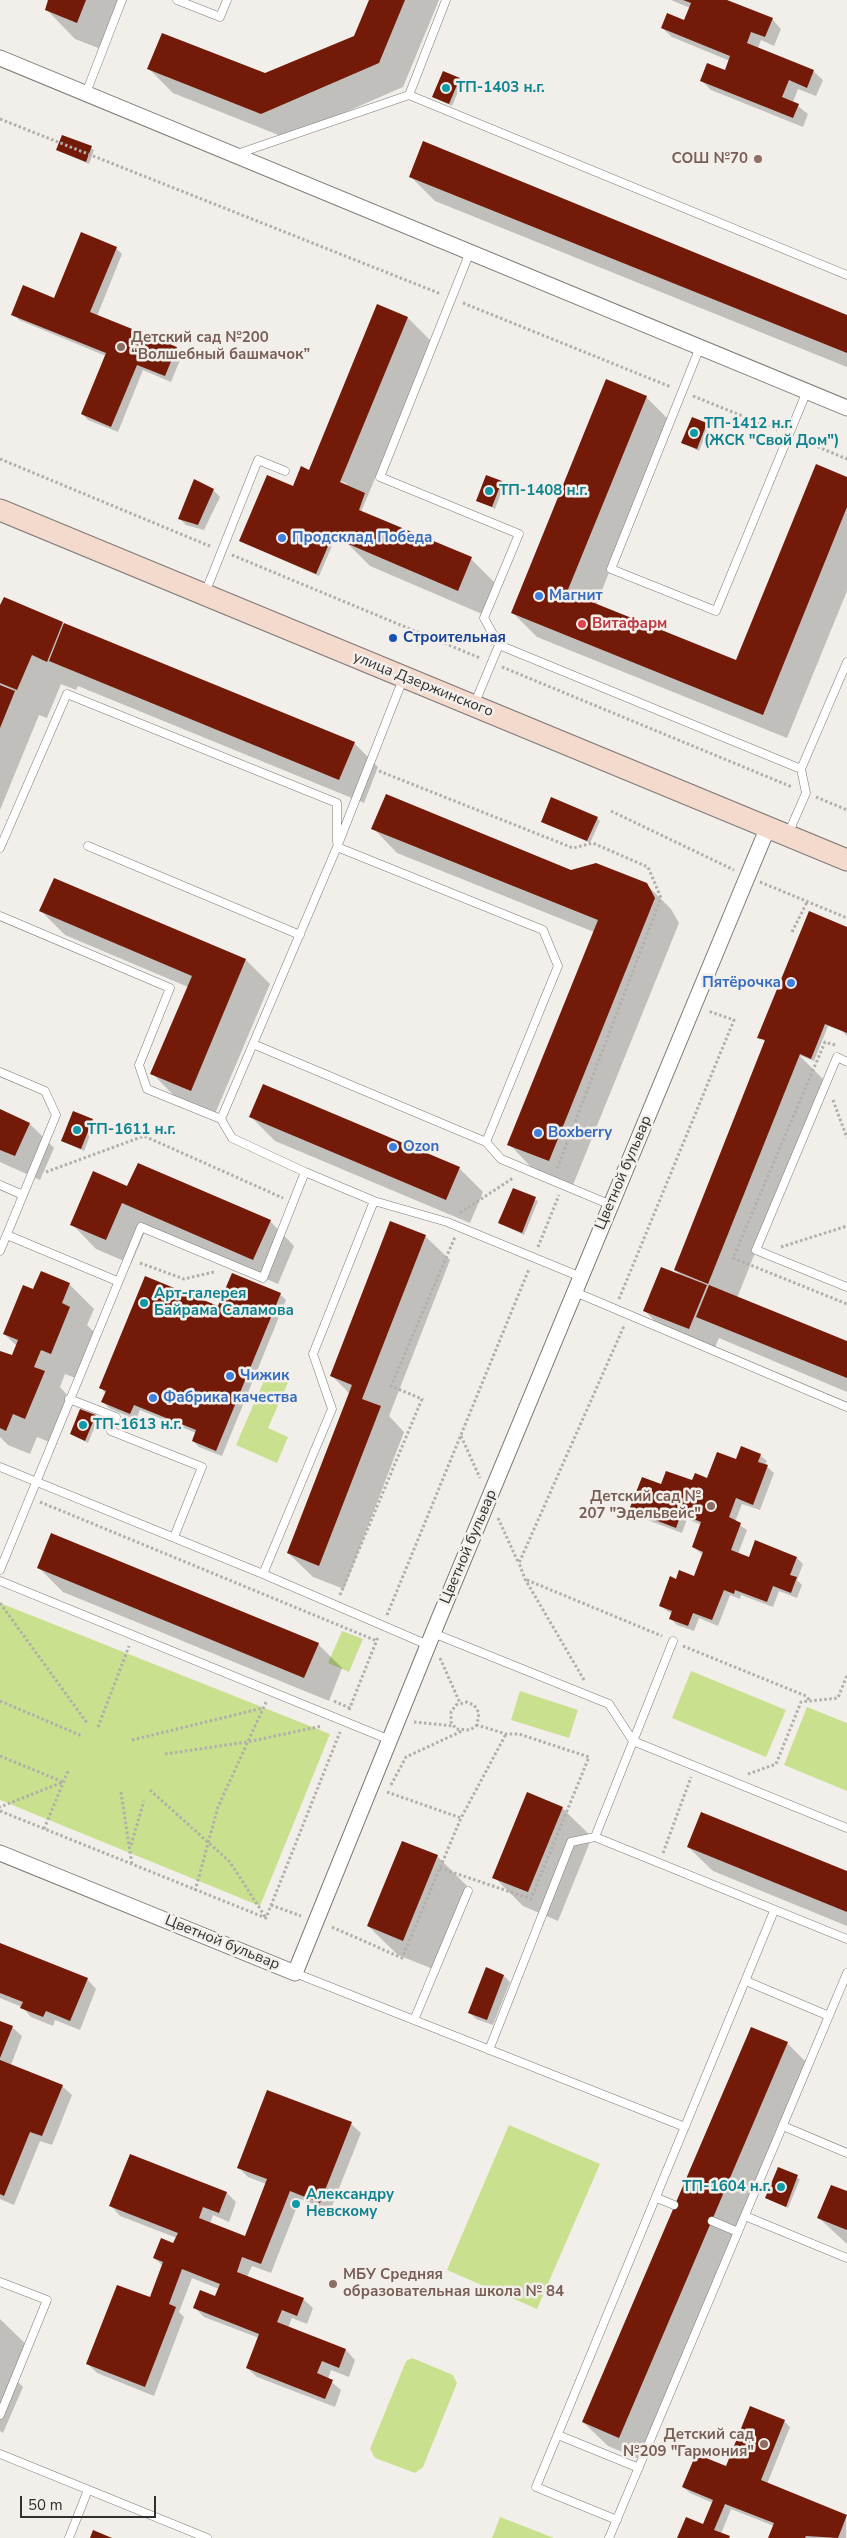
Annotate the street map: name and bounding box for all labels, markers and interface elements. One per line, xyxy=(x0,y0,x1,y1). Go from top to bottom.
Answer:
place label: ТП-1403 н.г. xyxy=(456,79,545,97)
marker: ТП-1403 н.г. xyxy=(440,82,452,94)
place label: СОШ №70 xyxy=(672,150,748,168)
marker: СОШ №70 xyxy=(752,153,764,165)
place label: Детский сад №200 “Волшебный башмачок” xyxy=(131,329,310,364)
marker: Детский сад №200 “Волшебный башмачок” xyxy=(115,341,127,353)
place label: ТП-1412 н.г. (ЖСК "Свой Дом") xyxy=(704,415,839,450)
marker: ТП-1412 н.г. (ЖСК "Свой Дом") xyxy=(688,427,700,439)
place label: ТП-1408 н.г. xyxy=(499,482,588,500)
marker: ТП-1408 н.г. xyxy=(483,485,495,497)
place label: Продсклад Победа xyxy=(292,529,432,547)
marker: Продсклад Победа xyxy=(276,532,288,544)
place label: Магнит xyxy=(549,587,603,605)
marker: Магнит xyxy=(533,590,545,602)
place label: Витафарм xyxy=(592,615,667,633)
marker: Витафарм xyxy=(576,618,588,630)
place label: Строительная xyxy=(403,629,506,647)
marker: Строительная xyxy=(387,632,399,644)
street label: улица Дзержинского xyxy=(350,649,496,721)
place label: Пятёрочка xyxy=(702,974,781,992)
marker: Пятёрочка xyxy=(785,977,797,989)
street label: Цветной бульвар xyxy=(592,1113,656,1233)
place label: ТП-1611 н.г. xyxy=(87,1121,176,1139)
marker: ТП-1611 н.г. xyxy=(71,1124,83,1136)
place label: Boxberry xyxy=(548,1124,612,1142)
marker: Boxberry xyxy=(532,1127,544,1139)
place label: Ozon xyxy=(403,1138,439,1156)
marker: Ozon xyxy=(387,1141,399,1153)
place label: Арт-галерея Байрама Саламова xyxy=(154,1285,294,1320)
marker: Арт-галерея Байрама Саламова xyxy=(138,1297,150,1309)
place label: Чижик xyxy=(240,1367,289,1385)
marker: Чижик xyxy=(224,1370,236,1382)
place label: Фабрика качества xyxy=(163,1389,298,1407)
marker: Фабрика качества xyxy=(147,1392,159,1404)
place label: ТП-1613 н.г. xyxy=(93,1416,182,1434)
marker: ТП-1613 н.г. xyxy=(77,1419,89,1431)
street label: Цветной бульвар xyxy=(437,1487,501,1607)
place label: Детский сад № 207 "Эдельвейс" xyxy=(578,1488,701,1523)
marker: Детский сад № 207 "Эдельвейс" xyxy=(705,1500,717,1512)
street label: Цветной бульвар xyxy=(162,1912,282,1974)
place label: ТП-1604 н.г. xyxy=(682,2178,771,2196)
marker: ТП-1604 н.г. xyxy=(775,2181,787,2193)
place label: Александру Невскому xyxy=(306,2186,394,2221)
marker: Александру Невскому xyxy=(290,2198,302,2210)
place label: МБУ Средняя образовательная школа № 84 xyxy=(343,2266,564,2301)
marker: МБУ Средняя образовательная школа № 84 xyxy=(327,2278,339,2290)
place label: Детский сад №209 "Гармония" xyxy=(623,2426,754,2461)
marker: Детский сад №209 "Гармония" xyxy=(758,2438,770,2450)
scale bar xyxy=(22,2486,159,2518)
text: 50 m xyxy=(28,2495,63,2515)

